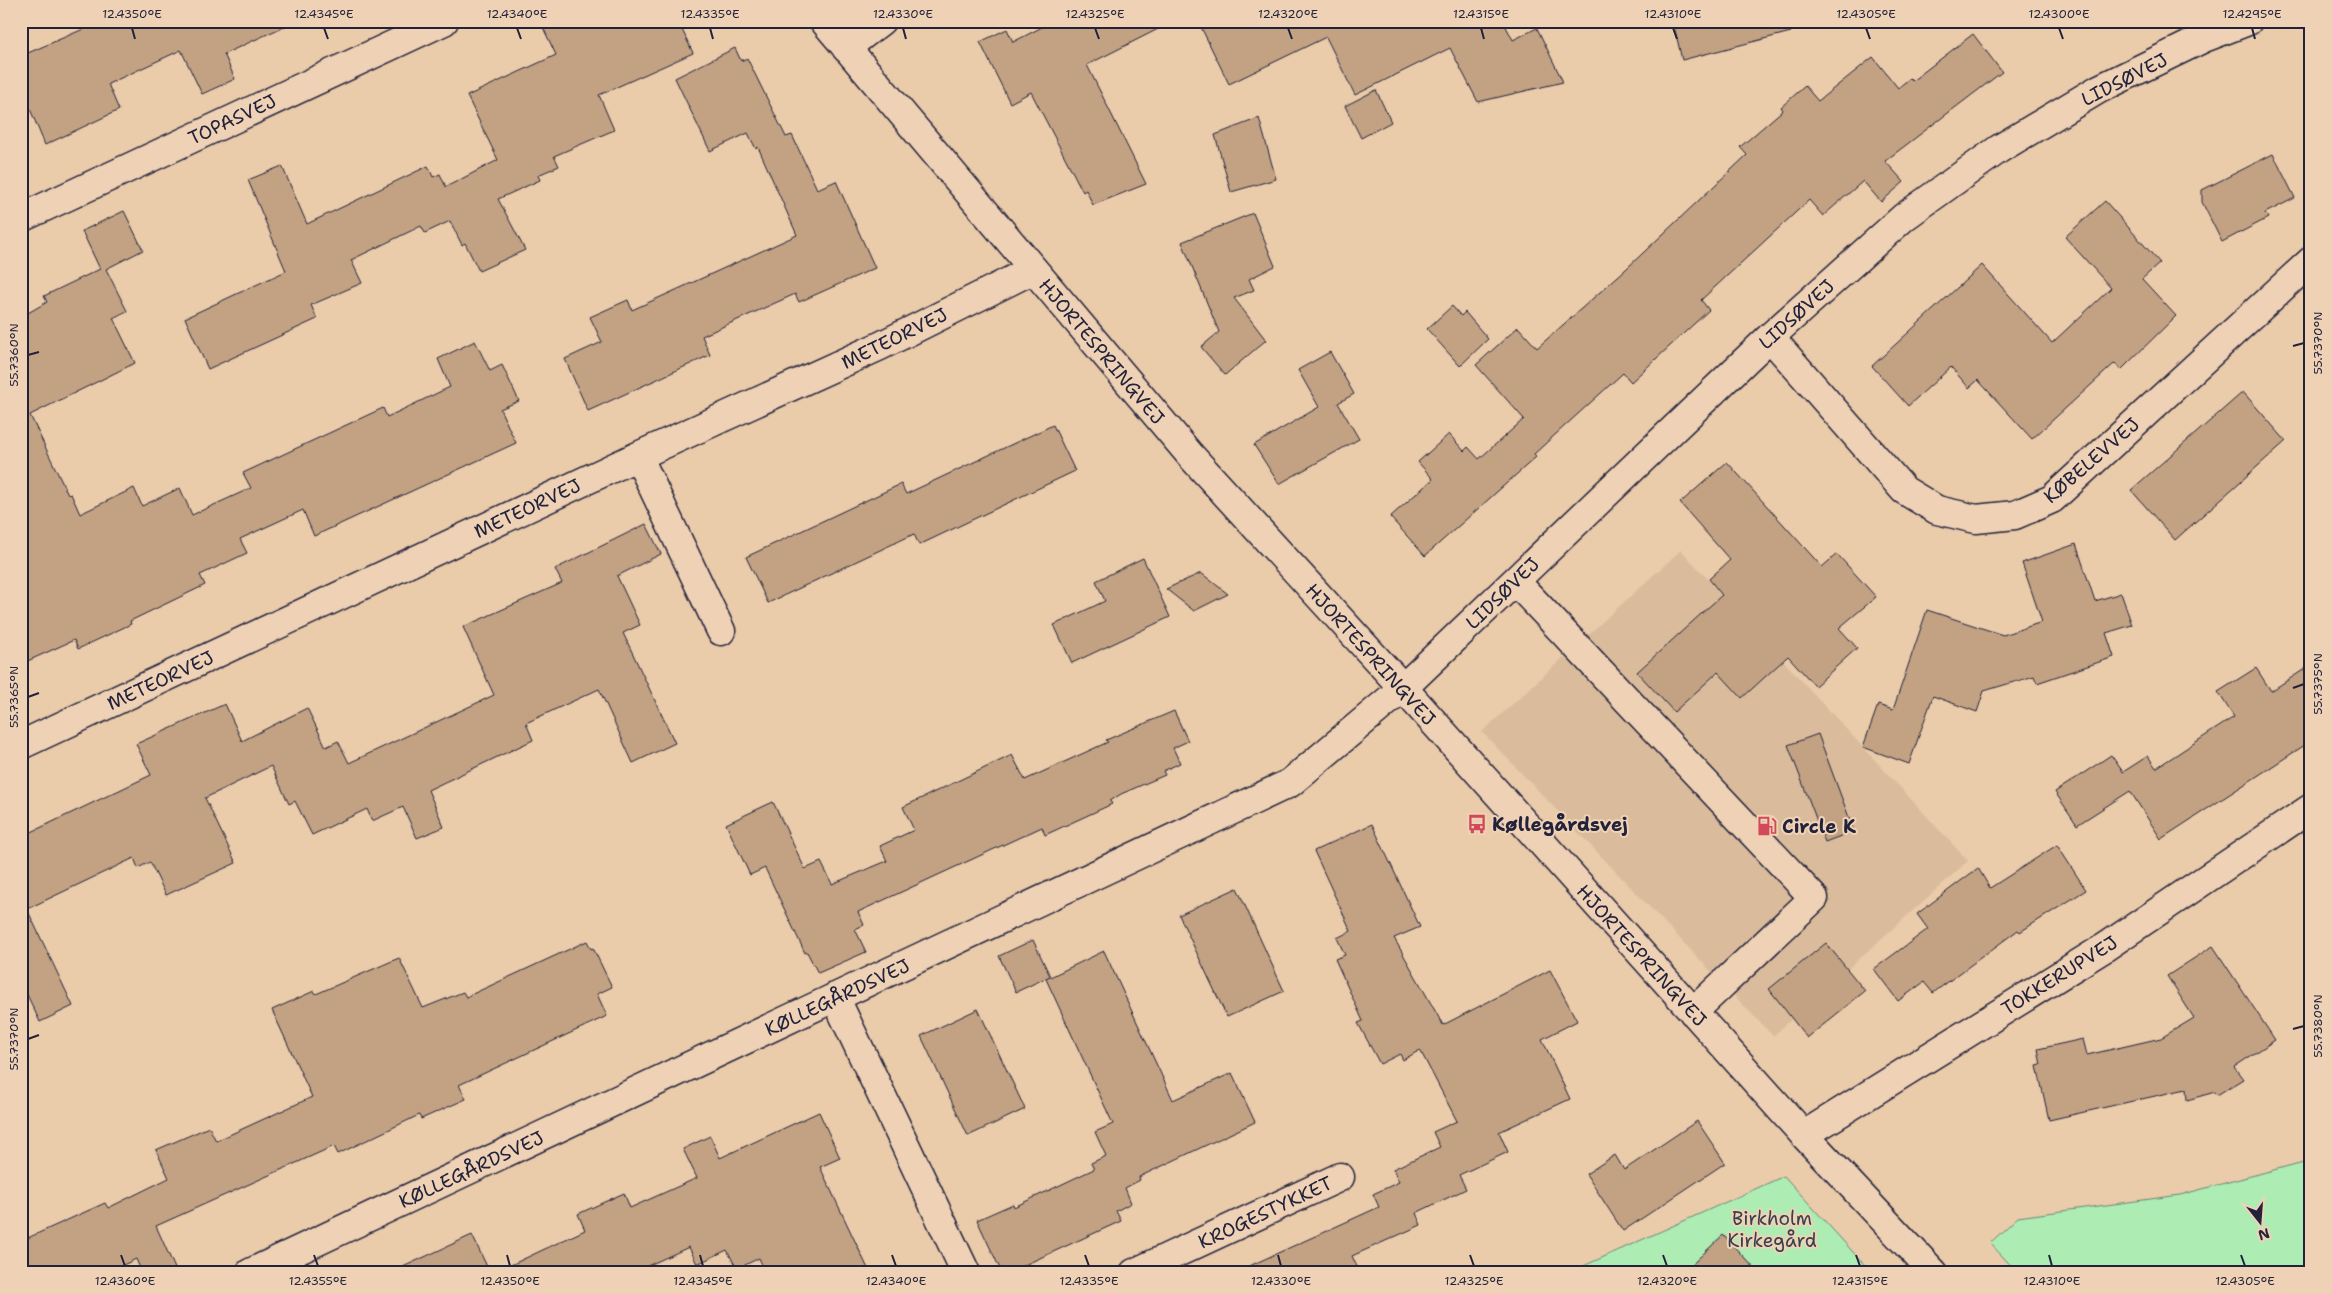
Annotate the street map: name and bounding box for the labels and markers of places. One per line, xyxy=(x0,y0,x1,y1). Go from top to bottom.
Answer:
place label: Køllegårdsvej xyxy=(1492,812,1628,837)
bus stop icon: Køllegårdsvej xyxy=(1466,813,1488,835)
place label: Circle K xyxy=(1782,814,1856,839)
fuel station icon: Circle K xyxy=(1756,815,1778,837)

